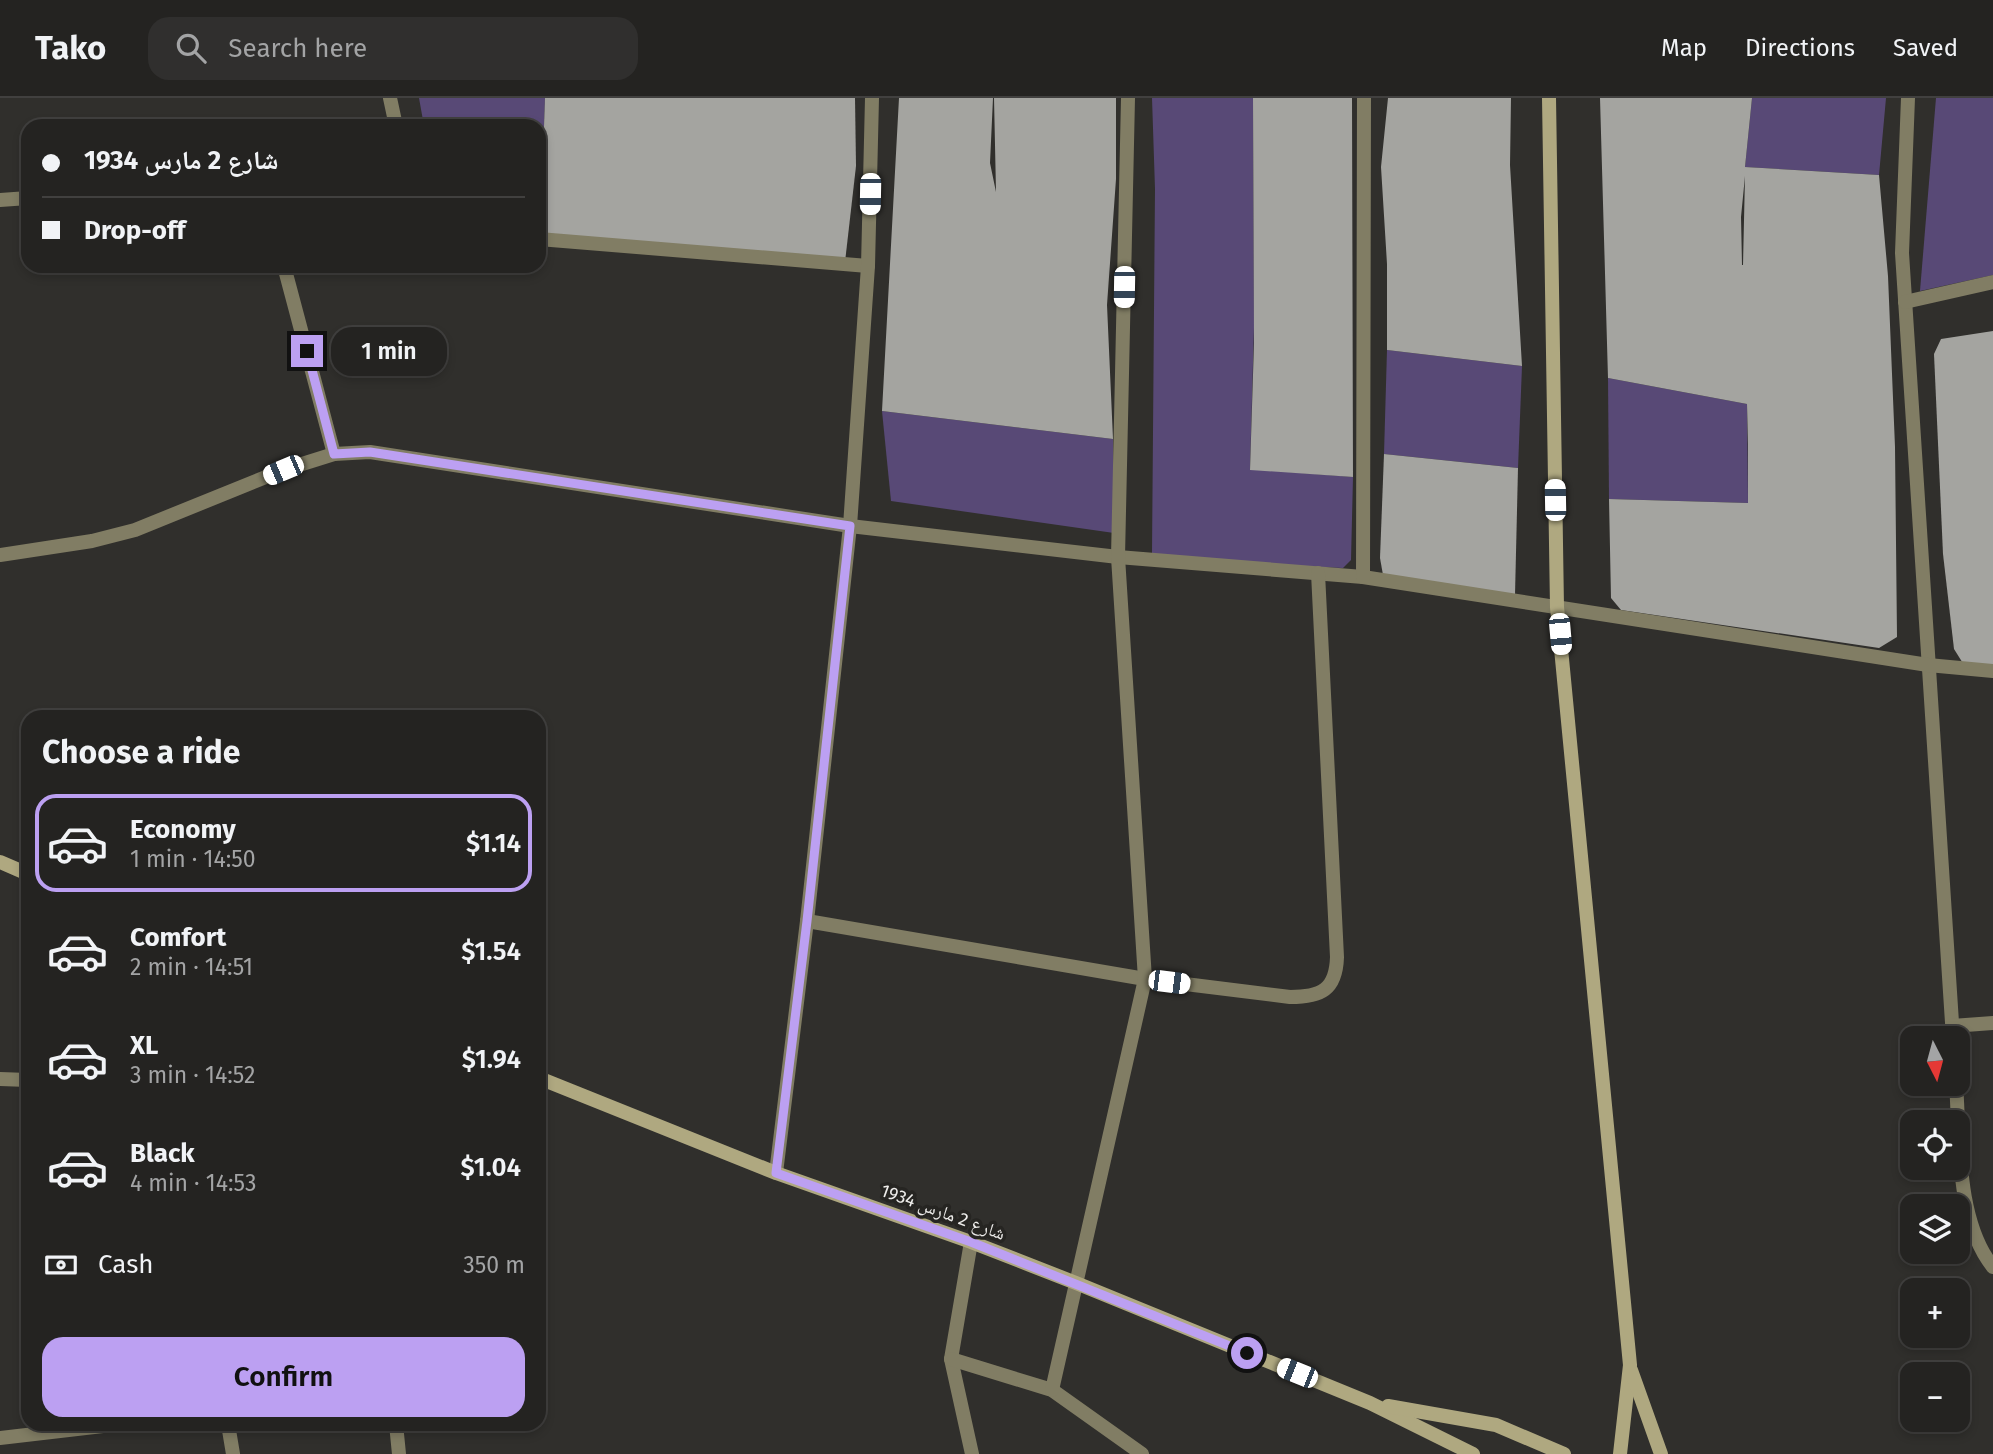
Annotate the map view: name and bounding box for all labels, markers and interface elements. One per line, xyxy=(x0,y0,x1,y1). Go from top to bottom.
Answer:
search box xyxy=(148,17,638,80)
text: Tako xyxy=(35,28,106,68)
icon: search xyxy=(172,29,210,67)
text: Search here xyxy=(228,33,367,64)
text: Map xyxy=(1661,34,1707,62)
text: Directions xyxy=(1745,34,1855,62)
text: Saved xyxy=(1893,34,1958,62)
text: شارع 2 مارس 1934 xyxy=(84,145,279,176)
car xyxy=(860,173,881,215)
text: Drop-off xyxy=(84,215,186,246)
car xyxy=(1114,266,1135,308)
callout: 1 min xyxy=(332,327,447,376)
route end xyxy=(291,335,323,367)
text: 1 min xyxy=(361,337,417,365)
car xyxy=(260,452,307,488)
car xyxy=(1545,479,1566,521)
car xyxy=(1548,612,1573,656)
text: Choose a ride xyxy=(42,733,240,771)
icon: car xyxy=(46,812,109,875)
text: Economy xyxy=(130,814,236,845)
text: $1.14 xyxy=(466,828,521,859)
text: 1 min · 14:50 xyxy=(130,845,256,873)
icon: car xyxy=(46,920,109,983)
text: Comfort xyxy=(130,922,226,953)
text: $1.54 xyxy=(461,936,521,967)
text: 2 min · 14:51 xyxy=(130,953,253,981)
car xyxy=(1147,969,1192,995)
north arrow xyxy=(1900,1026,1970,1096)
map controls xyxy=(1900,1026,1970,1432)
icon: car xyxy=(46,1028,109,1091)
text: XL xyxy=(130,1030,158,1061)
text: $1.94 xyxy=(462,1044,521,1075)
text: 3 min · 14:52 xyxy=(130,1061,255,1089)
button: locate xyxy=(1900,1110,1970,1180)
icon: car xyxy=(46,1136,109,1199)
text: Black xyxy=(130,1138,195,1169)
text: $1.04 xyxy=(460,1152,521,1183)
text: 4 min · 14:53 xyxy=(130,1169,256,1197)
street label: شارع 2 مارس 1934 xyxy=(878,1179,1008,1245)
button: layers xyxy=(1900,1194,1970,1264)
icon: cash xyxy=(42,1246,80,1284)
text: Cash xyxy=(98,1249,154,1280)
text: 350 m xyxy=(463,1251,525,1279)
button: + xyxy=(1900,1278,1970,1348)
button: Confirm xyxy=(42,1337,525,1417)
route start xyxy=(1231,1337,1263,1369)
car xyxy=(1274,1355,1321,1391)
button: − xyxy=(1900,1362,1970,1432)

